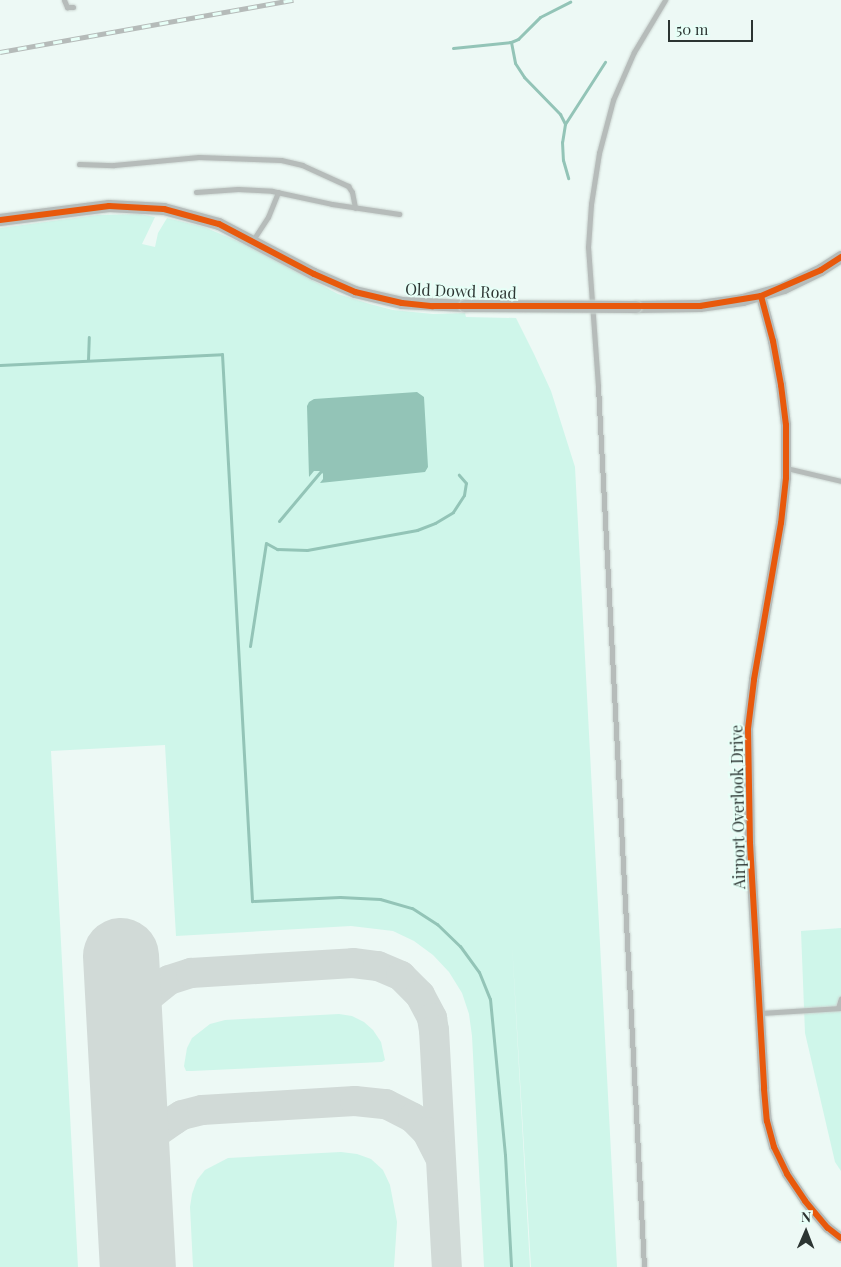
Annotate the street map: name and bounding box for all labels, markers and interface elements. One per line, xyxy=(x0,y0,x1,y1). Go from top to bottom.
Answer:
scale bar xyxy=(671,10,756,42)
text: 50 m xyxy=(676,19,708,39)
street label: Old Dowd Road xyxy=(405,279,517,303)
street label: Airport Overlook Drive xyxy=(727,724,749,890)
north arrow xyxy=(781,1207,831,1257)
text: N xyxy=(801,1207,811,1226)

